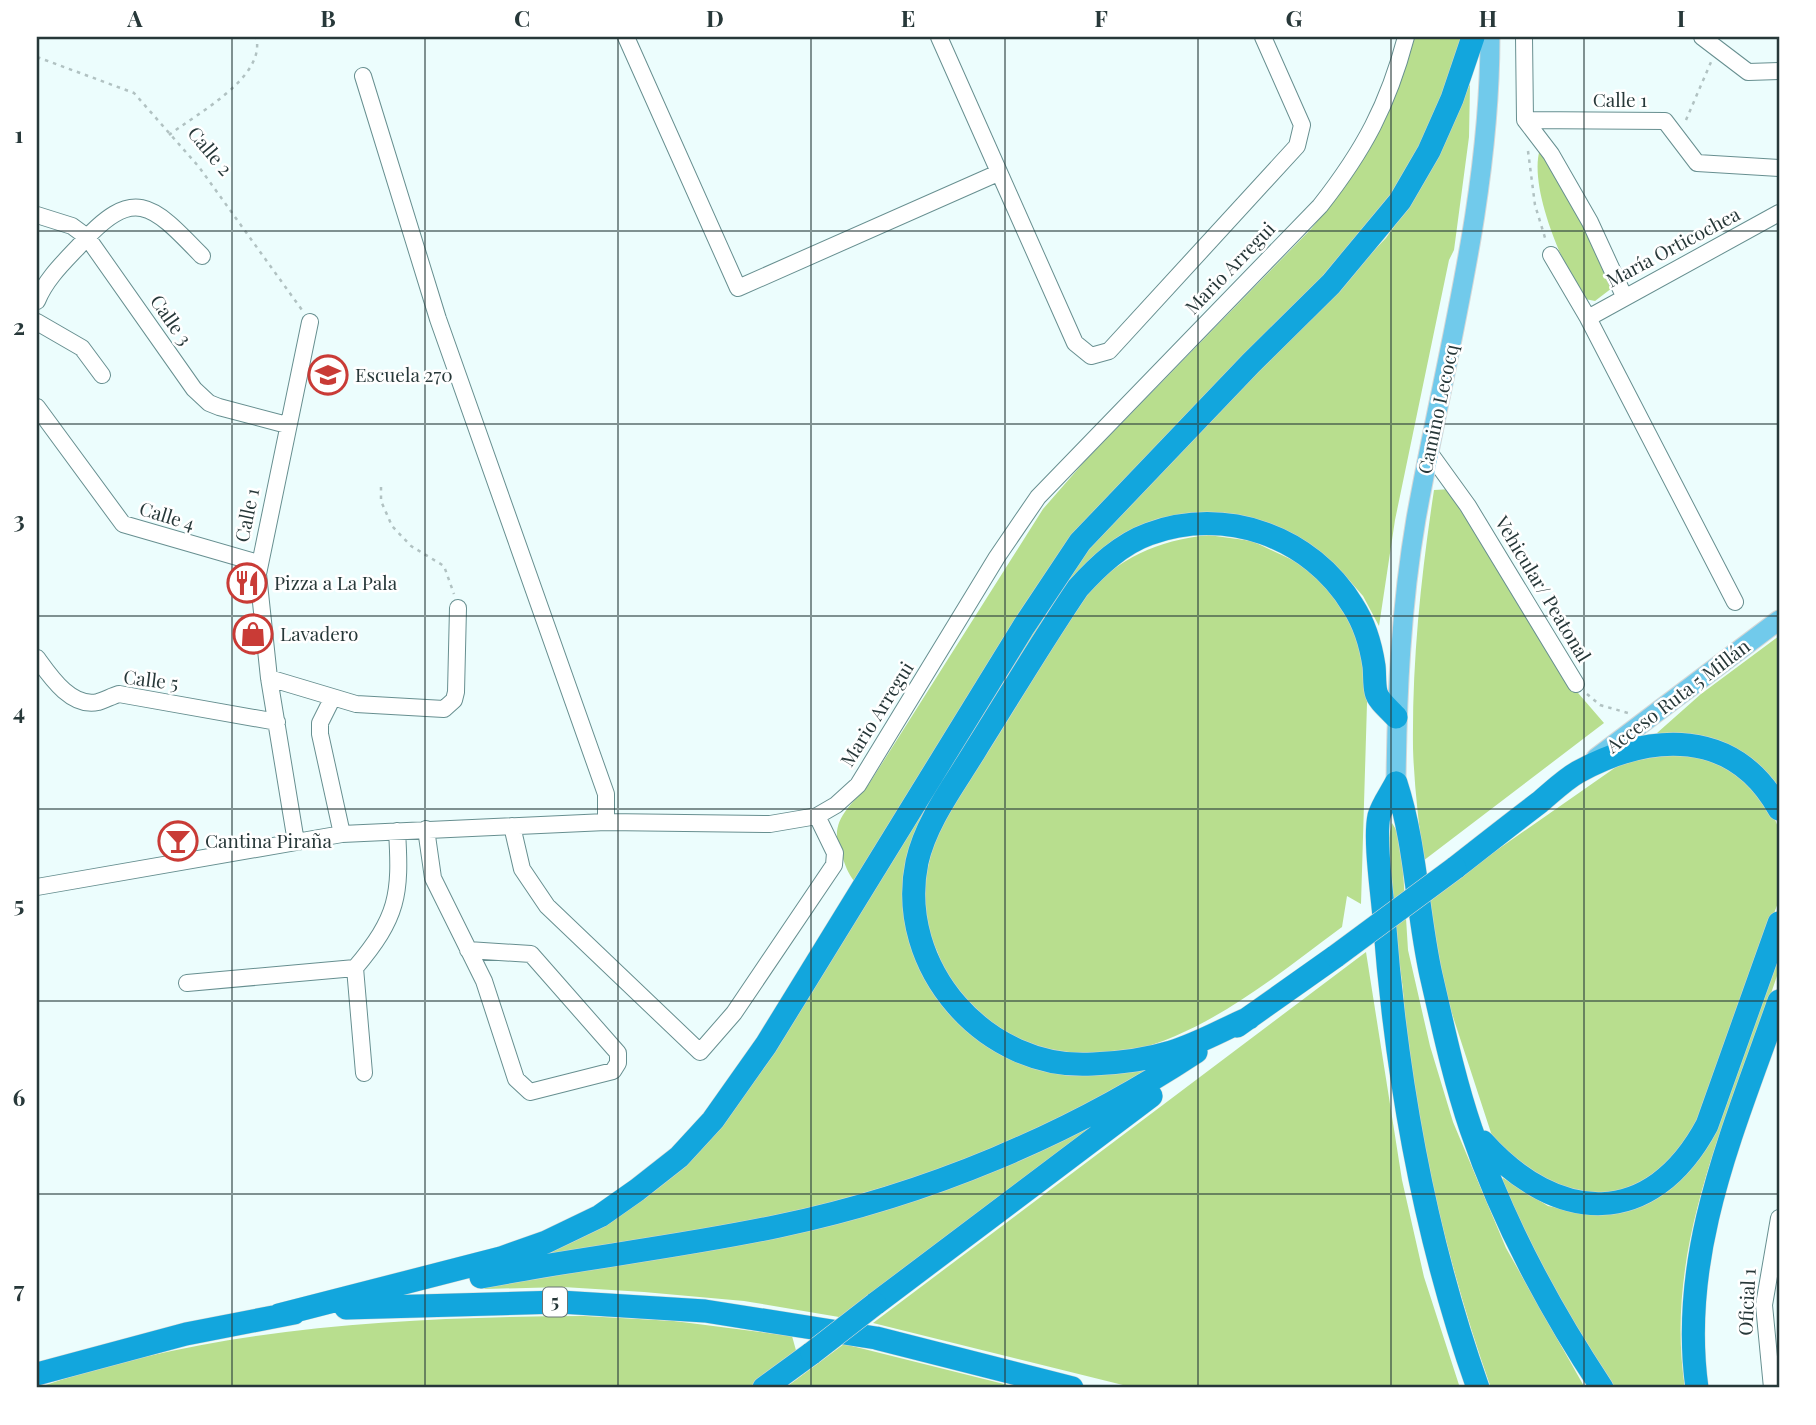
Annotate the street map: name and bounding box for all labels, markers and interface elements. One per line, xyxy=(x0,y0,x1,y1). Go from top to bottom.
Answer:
text: A xyxy=(126,2,143,33)
text: B xyxy=(320,2,336,33)
text: C xyxy=(514,2,530,33)
text: D xyxy=(706,2,724,33)
text: E xyxy=(901,2,915,33)
text: F xyxy=(1094,2,1108,33)
text: G xyxy=(1286,2,1303,33)
text: H xyxy=(1479,2,1497,33)
text: I xyxy=(1677,2,1685,33)
street label: Calle 1 xyxy=(1593,86,1647,112)
text: 1 xyxy=(15,118,24,149)
street label: Calle 2 xyxy=(183,120,239,180)
street label: María Orticochea xyxy=(1601,200,1744,292)
street label: Mario Arregui xyxy=(1179,215,1280,319)
street label: Calle 3 xyxy=(145,289,199,350)
text: 2 xyxy=(13,310,25,341)
street label: Camino Lecocq xyxy=(1411,341,1464,476)
school or university icon: Escuela 270 xyxy=(307,354,349,396)
place label: Escuela 270 xyxy=(355,361,453,387)
street label: Calle 1 xyxy=(228,485,264,544)
street label: Calle 4 xyxy=(136,494,198,536)
text: 3 xyxy=(13,503,25,534)
street label: Vehicular/ Peatonal xyxy=(1490,510,1598,667)
restaurant icon: Pizza a La Pala xyxy=(226,562,268,604)
place label: Pizza a La Pala xyxy=(274,569,398,595)
shop icon: Lavadero xyxy=(232,613,274,655)
place label: Lavadero xyxy=(280,620,358,646)
street label: Acceso Ruta 5 Millán xyxy=(1599,632,1755,759)
street label: Mario Arregui xyxy=(834,656,919,771)
street label: Calle 5 xyxy=(122,663,180,695)
text: 4 xyxy=(13,695,25,726)
bar icon: Cantina Piraña xyxy=(157,820,199,862)
place label: Cantina Piraña xyxy=(205,827,332,853)
text: 5 xyxy=(14,888,24,919)
text: 6 xyxy=(13,1081,26,1112)
street label: Oficial 1 xyxy=(1731,1268,1761,1336)
text: 7 xyxy=(14,1273,25,1304)
road number: 5 xyxy=(543,1288,567,1316)

